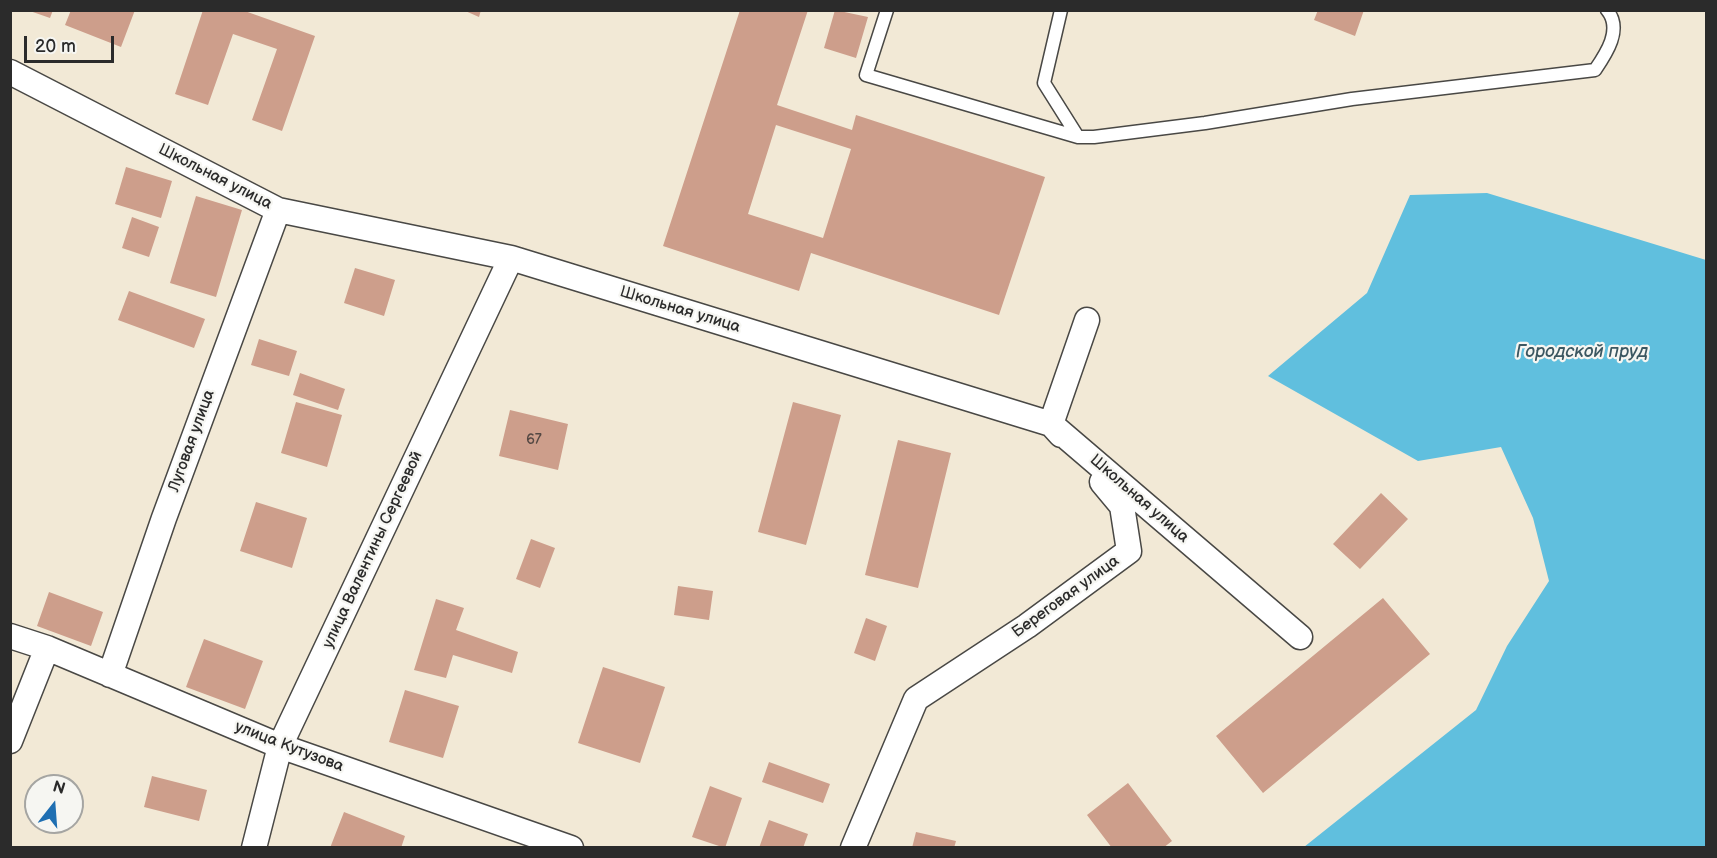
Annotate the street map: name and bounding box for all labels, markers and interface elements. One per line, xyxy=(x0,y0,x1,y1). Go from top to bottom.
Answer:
scale bar xyxy=(27,24,117,62)
text: 20 m xyxy=(35,36,76,57)
street label: Школьная улица xyxy=(155,140,275,214)
street label: Школьная улица xyxy=(617,283,743,337)
water label: Городской пруд xyxy=(1516,341,1648,363)
street label: Луговая улица xyxy=(165,387,219,495)
house number: 67 xyxy=(526,432,542,448)
street label: улица Валентины Сергеевой xyxy=(319,448,427,652)
street label: Школьная улица xyxy=(1086,451,1192,547)
street label: Береговая улица xyxy=(1009,552,1123,642)
street label: улица Кутузова xyxy=(232,717,346,777)
north arrow xyxy=(24,774,84,834)
text: N xyxy=(50,777,67,799)

